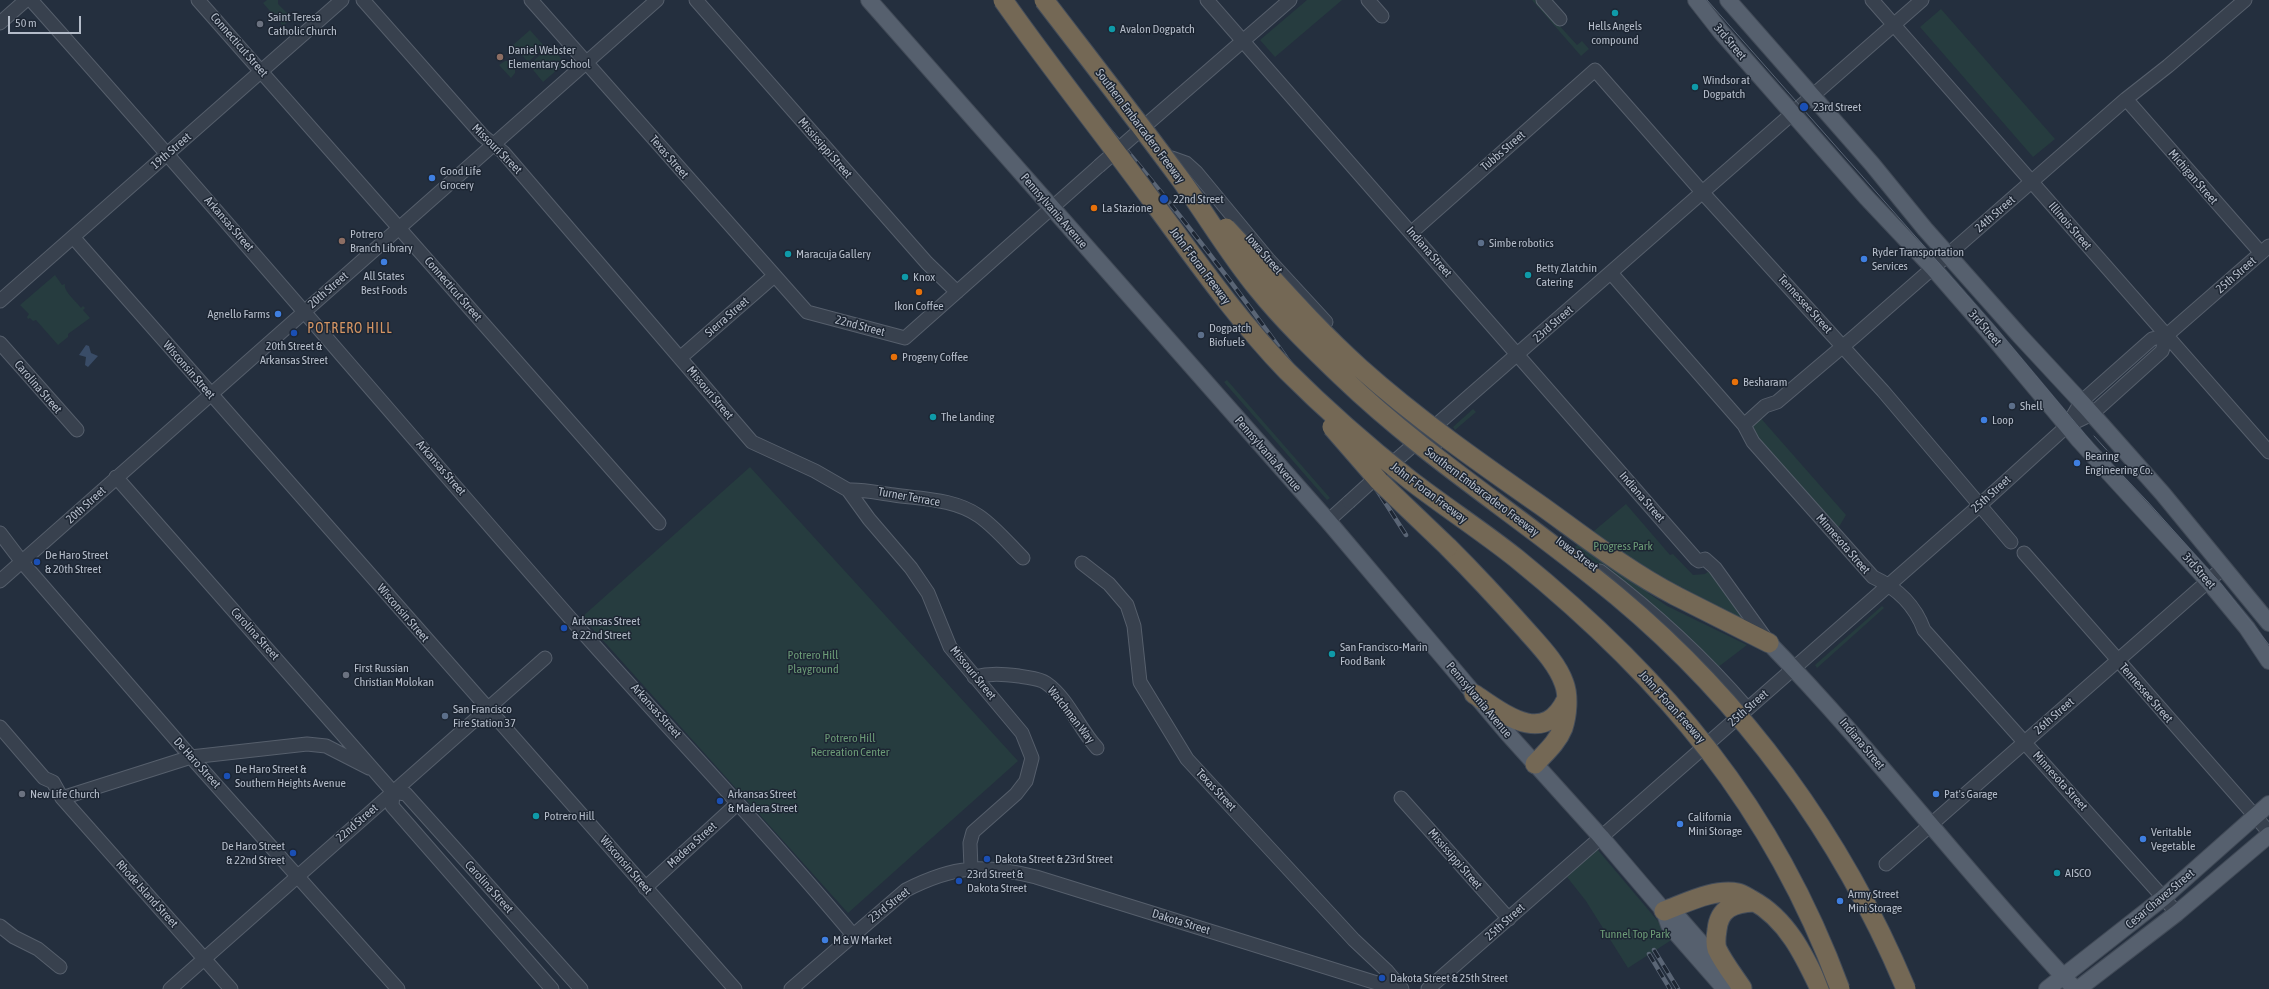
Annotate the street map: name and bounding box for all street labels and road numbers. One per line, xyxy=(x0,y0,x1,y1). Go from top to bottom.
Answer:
street label: Connecticut Street xyxy=(207,10,271,80)
street label: 3rd Street xyxy=(1711,21,1749,63)
street label: Southern Embarcadero Freeway xyxy=(1092,66,1188,186)
street label: Mississippi Street xyxy=(795,115,855,181)
street label: Missouri Street xyxy=(469,121,525,177)
street label: Tubbs Street xyxy=(1478,128,1528,174)
street label: 19th Street xyxy=(148,130,194,172)
street label: Texas Street xyxy=(646,132,692,182)
street label: Michigan Street xyxy=(2165,147,2221,207)
street label: Pennsylvania Avenue xyxy=(1018,171,1090,251)
street label: 24th Street xyxy=(1972,193,2018,235)
street label: Arkansas Street xyxy=(201,194,257,254)
street label: Illinois Street xyxy=(2045,199,2095,253)
street label: Indiana Street xyxy=(1403,224,1455,280)
street label: John F Foran Freeway xyxy=(1166,225,1234,307)
street label: Iowa Street xyxy=(1242,231,1286,277)
street label: Connecticut Street xyxy=(421,254,485,324)
street label: 25th Street xyxy=(2213,254,2259,296)
street label: 20th Street xyxy=(305,269,351,311)
street label: Tennessee Street xyxy=(1775,272,1835,336)
street label: Sierra Street xyxy=(702,294,752,340)
street label: 23rd Street xyxy=(1530,303,1576,345)
street label: 3rd Street xyxy=(1966,307,2004,349)
street label: 22nd Street xyxy=(834,312,886,340)
street label: Wisconsin Street xyxy=(160,338,218,402)
street label: Carolina Street xyxy=(11,358,65,416)
street label: Missouri Street xyxy=(684,363,736,423)
street label: Pennsylvania Avenue xyxy=(1232,414,1304,494)
street label: Arkansas Street xyxy=(413,438,469,498)
street label: Southern Embarcadero Freeway xyxy=(1422,444,1542,540)
street label: John F Foran Freeway xyxy=(1388,459,1470,527)
street label: Indiana Street xyxy=(1616,469,1668,525)
street label: 25th Street xyxy=(1968,472,2014,516)
street label: 20th Street xyxy=(63,483,109,527)
street label: Turner Terrace xyxy=(877,484,941,510)
street label: Minnesota Street xyxy=(1813,511,1873,577)
street label: Iowa Street xyxy=(1553,533,1601,575)
street label: 3rd Street xyxy=(2180,550,2218,592)
street label: Wisconsin Street xyxy=(374,581,432,645)
street label: Carolina Street xyxy=(228,605,282,663)
street label: Missouri Street xyxy=(947,643,999,703)
street label: Pennsylvania Avenue xyxy=(1443,659,1515,741)
street label: Tennessee Street xyxy=(2116,660,2176,726)
street label: John F Foran Freeway xyxy=(1636,668,1708,746)
street label: Arkansas Street xyxy=(628,681,684,741)
street label: Watchman Way xyxy=(1044,684,1098,746)
street label: 25th Street xyxy=(1725,687,1771,729)
street label: 26th Street xyxy=(2031,695,2077,737)
street label: Indiana Street xyxy=(1836,716,1888,772)
street label: De Haro Street xyxy=(170,735,224,791)
street label: Minnesota Street xyxy=(2030,748,2090,814)
street label: Texas Street xyxy=(1193,766,1239,814)
street label: 22nd Street xyxy=(333,801,381,845)
street label: Madera Street xyxy=(664,819,720,871)
street label: Mississippi Street xyxy=(1425,826,1485,892)
street label: Wisconsin Street xyxy=(597,833,655,897)
street label: Rhode Island Street xyxy=(113,857,181,931)
street label: Carolina Street xyxy=(462,858,516,916)
street label: Cesar Chavez Street xyxy=(2123,866,2197,932)
street label: 23rd Street xyxy=(865,884,913,926)
street label: 25th Street xyxy=(1482,900,1528,944)
street label: Dakota Street xyxy=(1150,906,1212,938)

